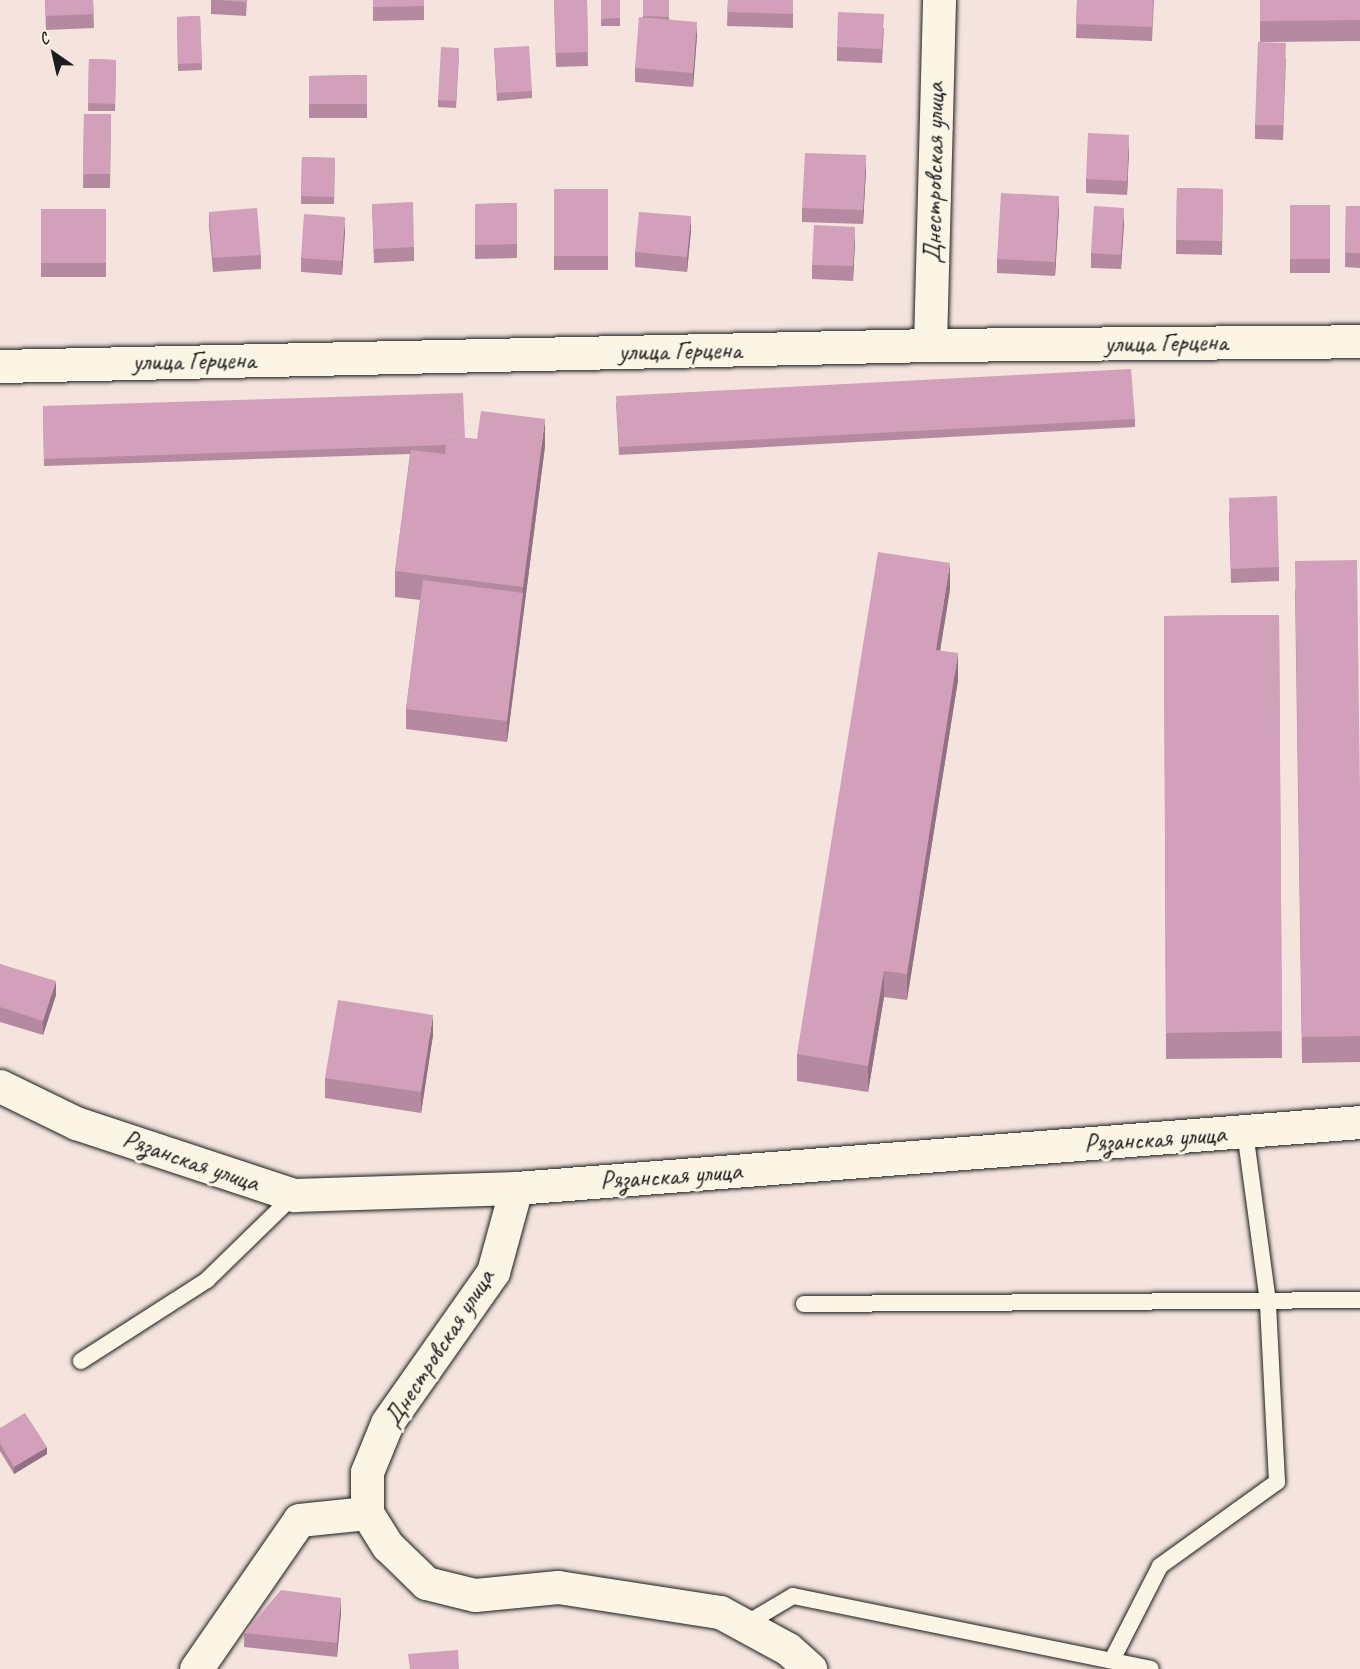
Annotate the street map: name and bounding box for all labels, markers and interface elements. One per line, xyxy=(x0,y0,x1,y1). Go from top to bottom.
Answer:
north arrow xyxy=(24,24,84,84)
text: С xyxy=(35,29,53,50)
street label: Днестровская улица xyxy=(917,81,951,265)
street label: улица Герцена xyxy=(1104,326,1228,360)
street label: улица Герцена xyxy=(618,334,742,368)
street label: улица Герцена xyxy=(132,344,256,378)
street label: Рязанская улица xyxy=(1082,1118,1228,1160)
street label: Рязанская улица xyxy=(118,1123,264,1199)
street label: Рязанская улица xyxy=(598,1155,744,1197)
street label: Днестровская улица xyxy=(376,1262,502,1434)

